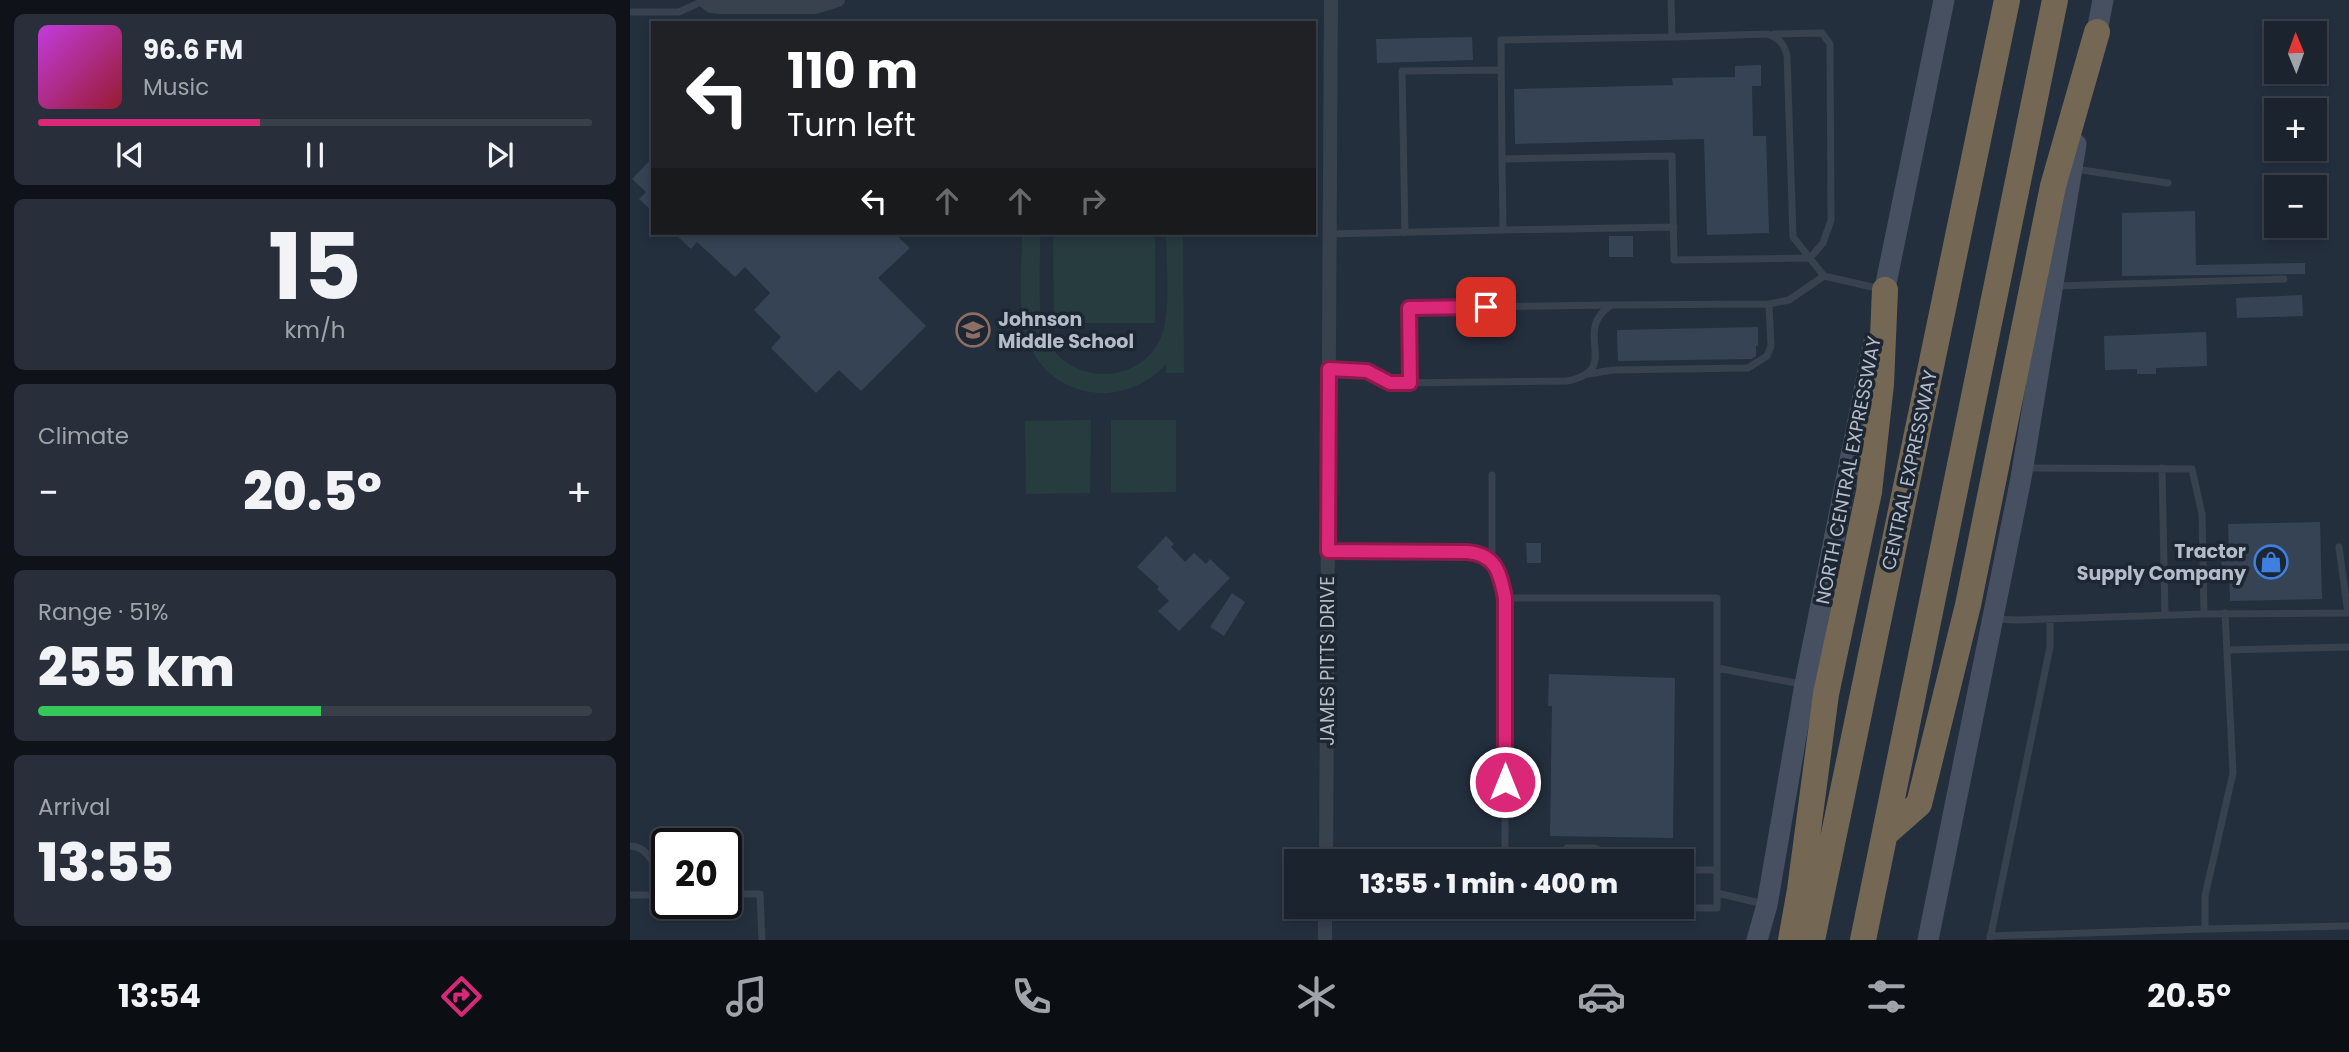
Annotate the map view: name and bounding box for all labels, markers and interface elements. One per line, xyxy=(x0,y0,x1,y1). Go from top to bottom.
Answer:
north arrow xyxy=(2264,21,2328,84)
map controls xyxy=(2264,21,2327,238)
text: 96.6 FM xyxy=(143,32,243,68)
text: 110 m xyxy=(787,37,918,105)
icon: left xyxy=(672,49,763,140)
text: Music xyxy=(143,71,209,103)
button: + xyxy=(2264,98,2327,161)
text: Turn left xyxy=(787,102,916,147)
icon: previous xyxy=(111,136,149,174)
icon: pause xyxy=(296,136,334,174)
icon: next xyxy=(481,136,519,174)
button: − xyxy=(2264,175,2327,238)
icon: left xyxy=(855,182,893,220)
icon: ahead xyxy=(928,182,966,220)
icon: ahead xyxy=(1001,182,1039,220)
icon: right xyxy=(1074,182,1112,220)
text: 15 xyxy=(268,203,362,331)
pin xyxy=(1456,277,1516,337)
icon: arrive xyxy=(1467,288,1505,326)
place label: Johnson Middle School xyxy=(998,306,1134,355)
school or university icon: Johnson Middle School xyxy=(954,311,992,349)
text: km/h xyxy=(284,314,346,346)
street label: NORTH CENTRAL EXPRESSWAY xyxy=(1809,334,1888,606)
street label: CENTRAL EXPRESSWAY xyxy=(1875,367,1944,573)
text: Climate xyxy=(38,420,129,452)
text: 20.5° xyxy=(243,455,382,528)
text: − xyxy=(38,466,59,519)
text: + xyxy=(566,466,592,519)
place label: Tractor Supply Company xyxy=(2077,538,2247,587)
shop icon: Tractor Supply Company xyxy=(2252,543,2290,581)
street label: JAMES PITTS DRIVE xyxy=(1314,576,1341,746)
text: Range · 51% xyxy=(38,596,168,628)
text: 255 km xyxy=(38,631,235,704)
position arrow xyxy=(1468,745,1542,819)
text: Arrival xyxy=(38,791,110,823)
text: 13:55 xyxy=(38,826,174,899)
speed limit sign: 20 xyxy=(651,828,742,919)
text: 13:55 · 1 min · 400 m xyxy=(1360,866,1618,902)
icon: directions xyxy=(437,972,486,1021)
icon: music xyxy=(722,972,771,1021)
icon: phone xyxy=(1007,972,1056,1021)
icon: climate xyxy=(1292,972,1341,1021)
icon: car xyxy=(1577,972,1626,1021)
icon: filters xyxy=(1862,972,1911,1021)
text: 13:54 xyxy=(118,973,201,1018)
text: 20.5° xyxy=(2147,973,2231,1018)

